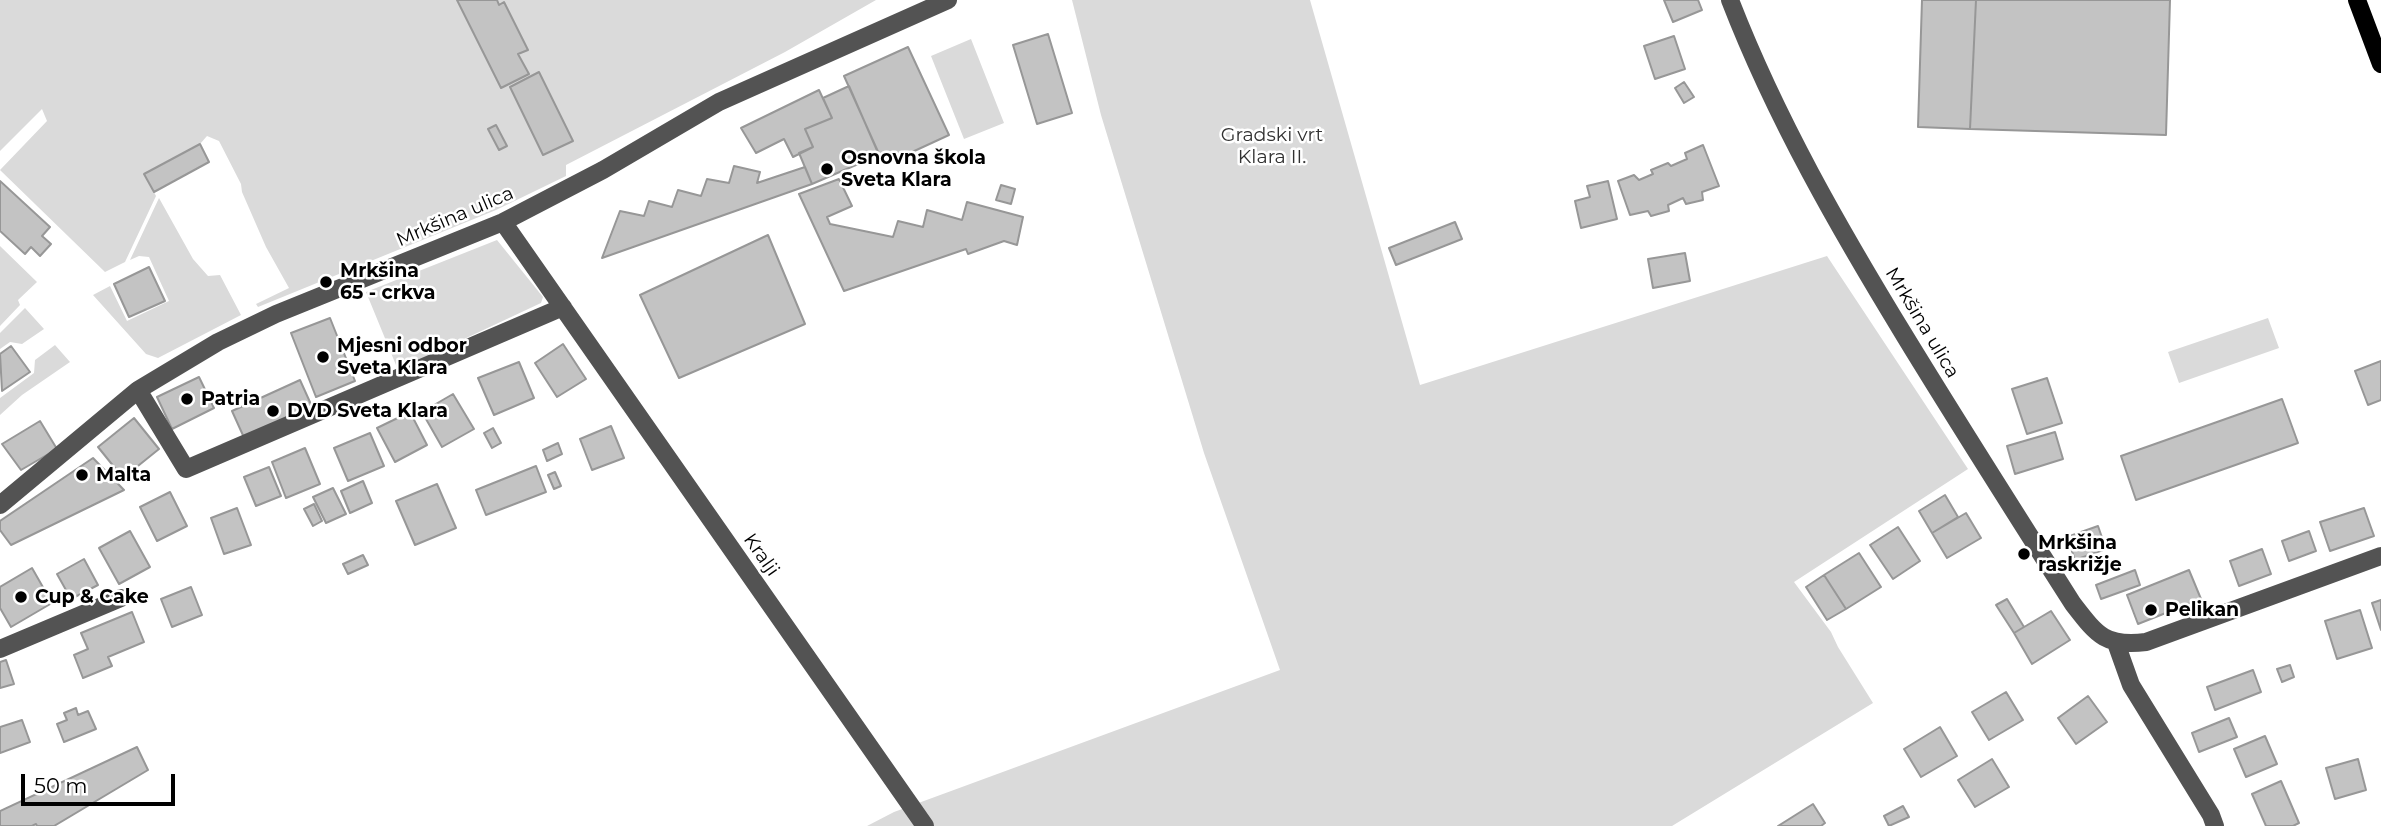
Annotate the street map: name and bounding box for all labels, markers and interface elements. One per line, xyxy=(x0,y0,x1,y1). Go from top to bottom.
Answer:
park label: Gradski vrt Klara II. xyxy=(1221,124,1323,168)
place label: Osnovna škola Sveta Klara xyxy=(841,147,986,191)
marker: Osnovna škola Sveta Klara xyxy=(819,161,835,177)
street label: Mrkšina ulica xyxy=(393,182,517,252)
place label: Mrkšina 65 - crkva xyxy=(340,260,435,304)
street label: Mrkšina ulica xyxy=(1880,264,1964,382)
marker: Mrkšina 65 - crkva xyxy=(318,274,334,290)
place label: Mjesni odbor Sveta Klara xyxy=(337,335,467,379)
marker: Mjesni odbor Sveta Klara xyxy=(315,349,331,365)
place label: Patria xyxy=(201,388,260,410)
marker: Patria xyxy=(179,391,195,407)
place label: DVD Sveta Klara xyxy=(287,400,448,422)
marker: DVD Sveta Klara xyxy=(265,403,281,419)
place label: Malta xyxy=(96,464,151,486)
marker: Malta xyxy=(74,467,90,483)
street label: Kralji xyxy=(738,529,784,581)
place label: Mrkšina raskrižje xyxy=(2038,532,2122,576)
marker: Mrkšina raskrižje xyxy=(2016,546,2032,562)
place label: Cup & Cake xyxy=(35,586,149,608)
marker: Cup & Cake xyxy=(13,589,29,605)
place label: Pelikan xyxy=(2165,599,2239,621)
marker: Pelikan xyxy=(2143,602,2159,618)
scale bar xyxy=(24,760,178,804)
text: 50 m xyxy=(34,773,88,798)

